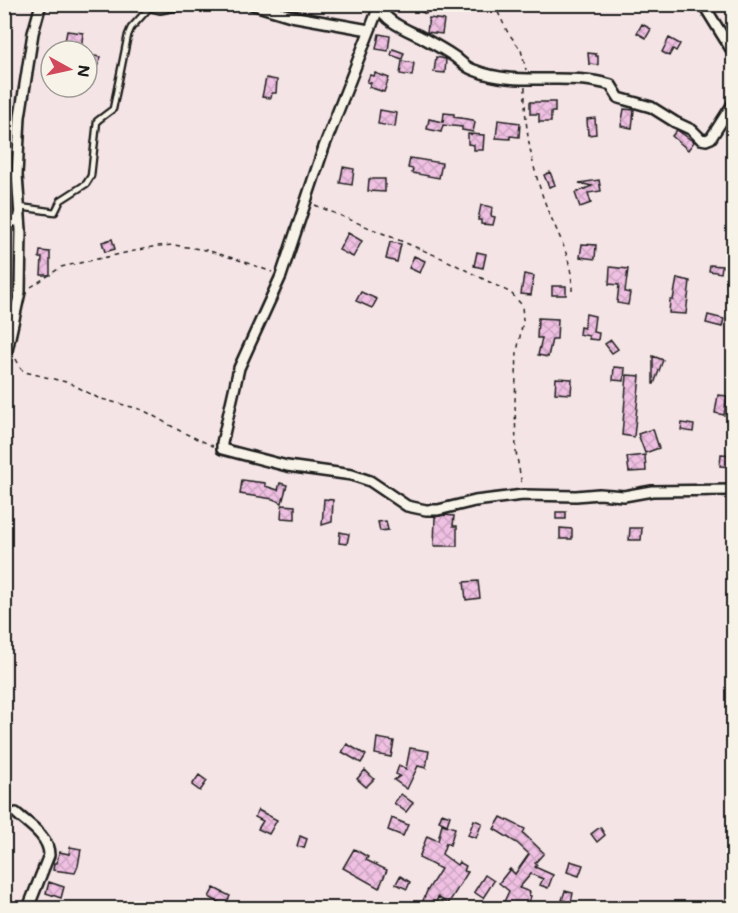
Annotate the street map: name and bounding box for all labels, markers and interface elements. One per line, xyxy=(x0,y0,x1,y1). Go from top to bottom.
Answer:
north arrow xyxy=(39,39,99,99)
text: N xyxy=(73,64,96,79)

